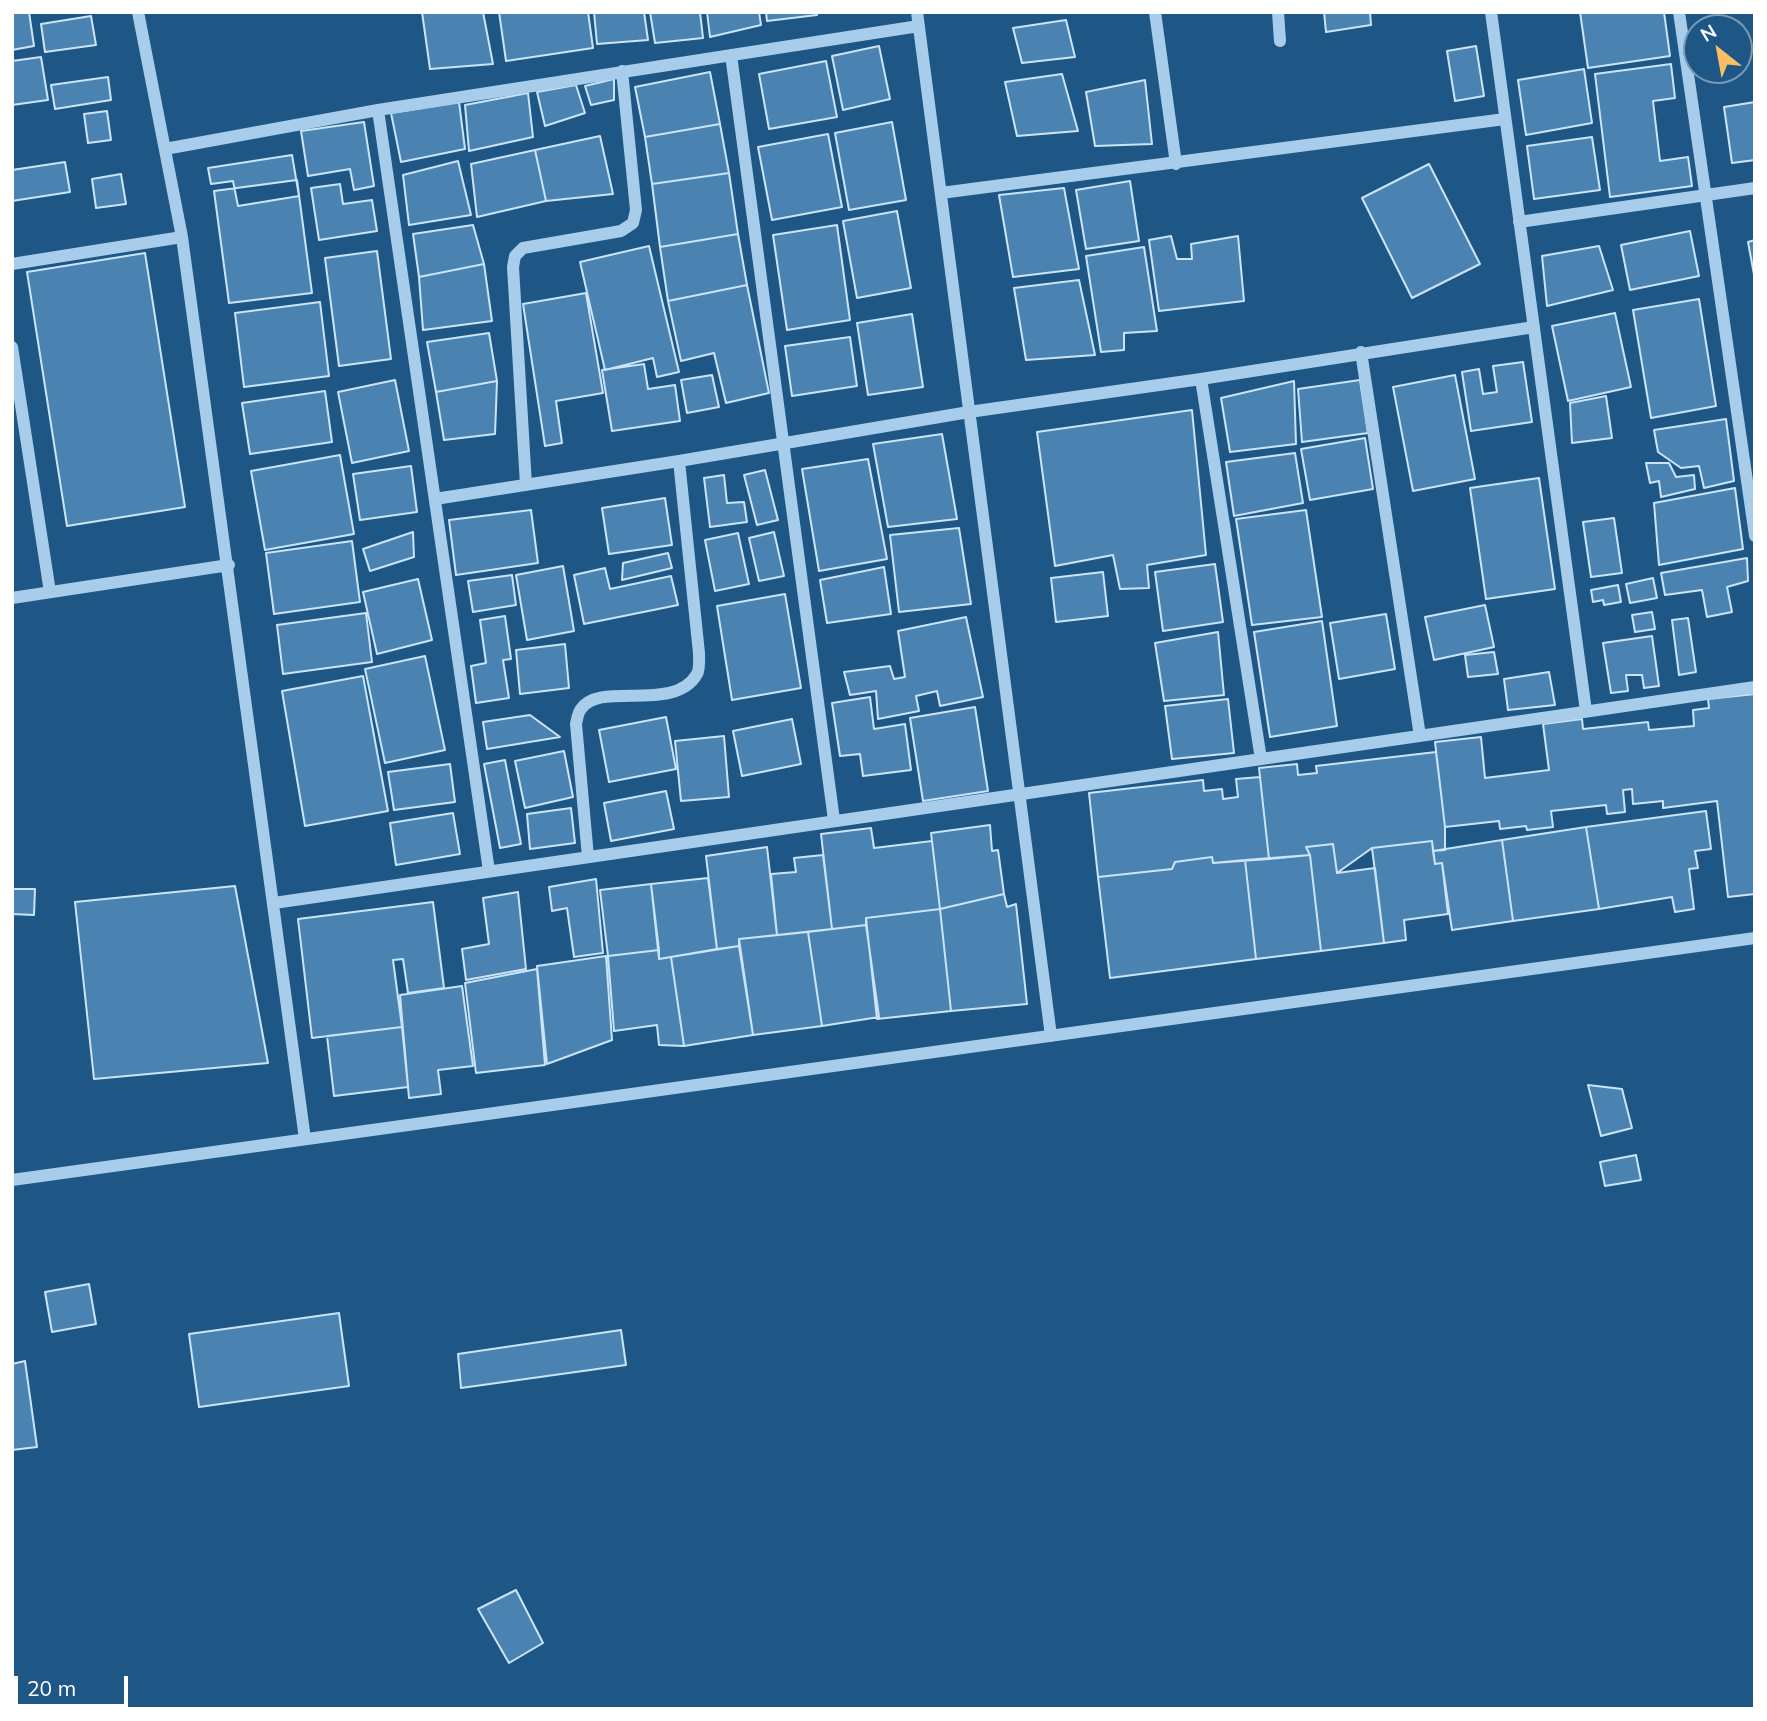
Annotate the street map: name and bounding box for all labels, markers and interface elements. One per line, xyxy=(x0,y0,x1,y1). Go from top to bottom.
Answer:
north arrow xyxy=(1683,14,1753,84)
text: N xyxy=(1696,19,1721,47)
scale bar xyxy=(18,1662,131,1706)
text: 20 m xyxy=(27,1675,76,1701)

